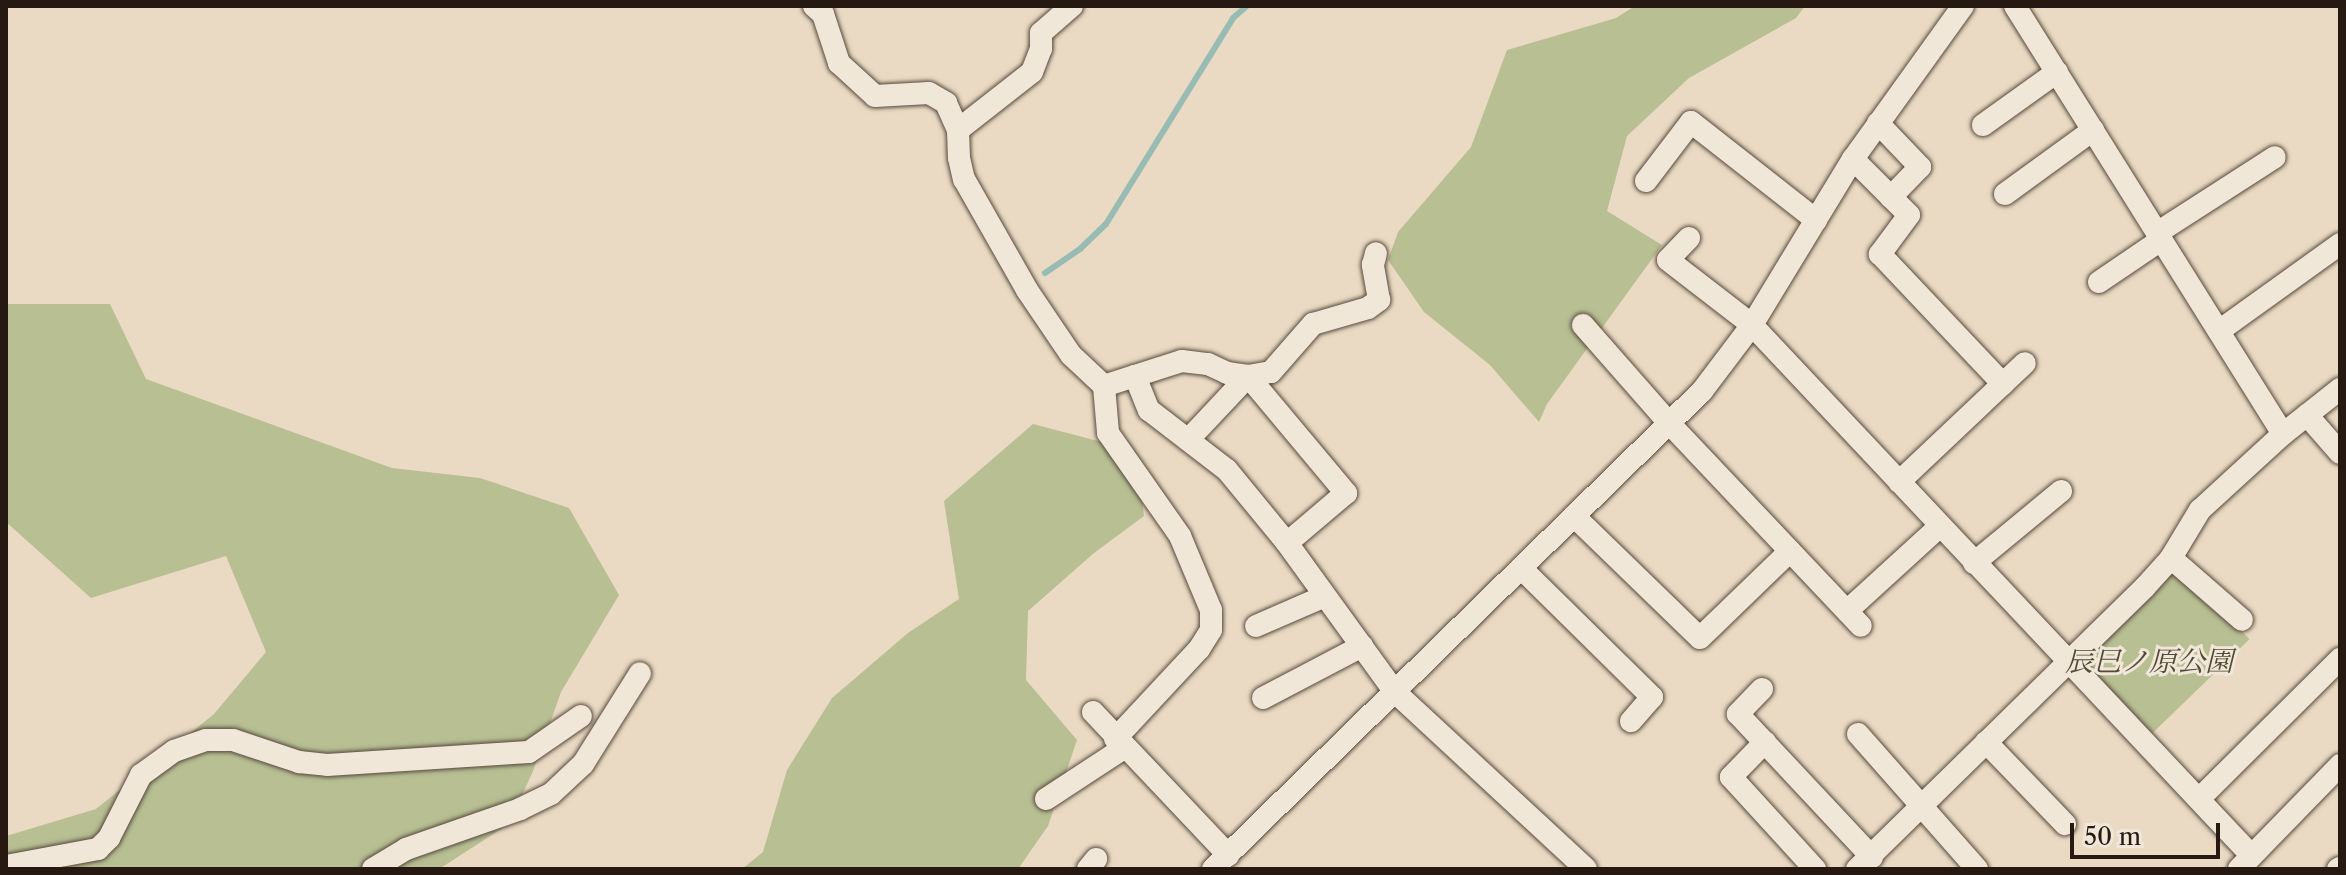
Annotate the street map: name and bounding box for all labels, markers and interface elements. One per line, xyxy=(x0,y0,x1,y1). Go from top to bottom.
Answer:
park label: 辰巳ノ原公園 xyxy=(2065,644,2233,678)
scale bar xyxy=(2074,807,2224,857)
text: 50 m xyxy=(2084,822,2141,851)

